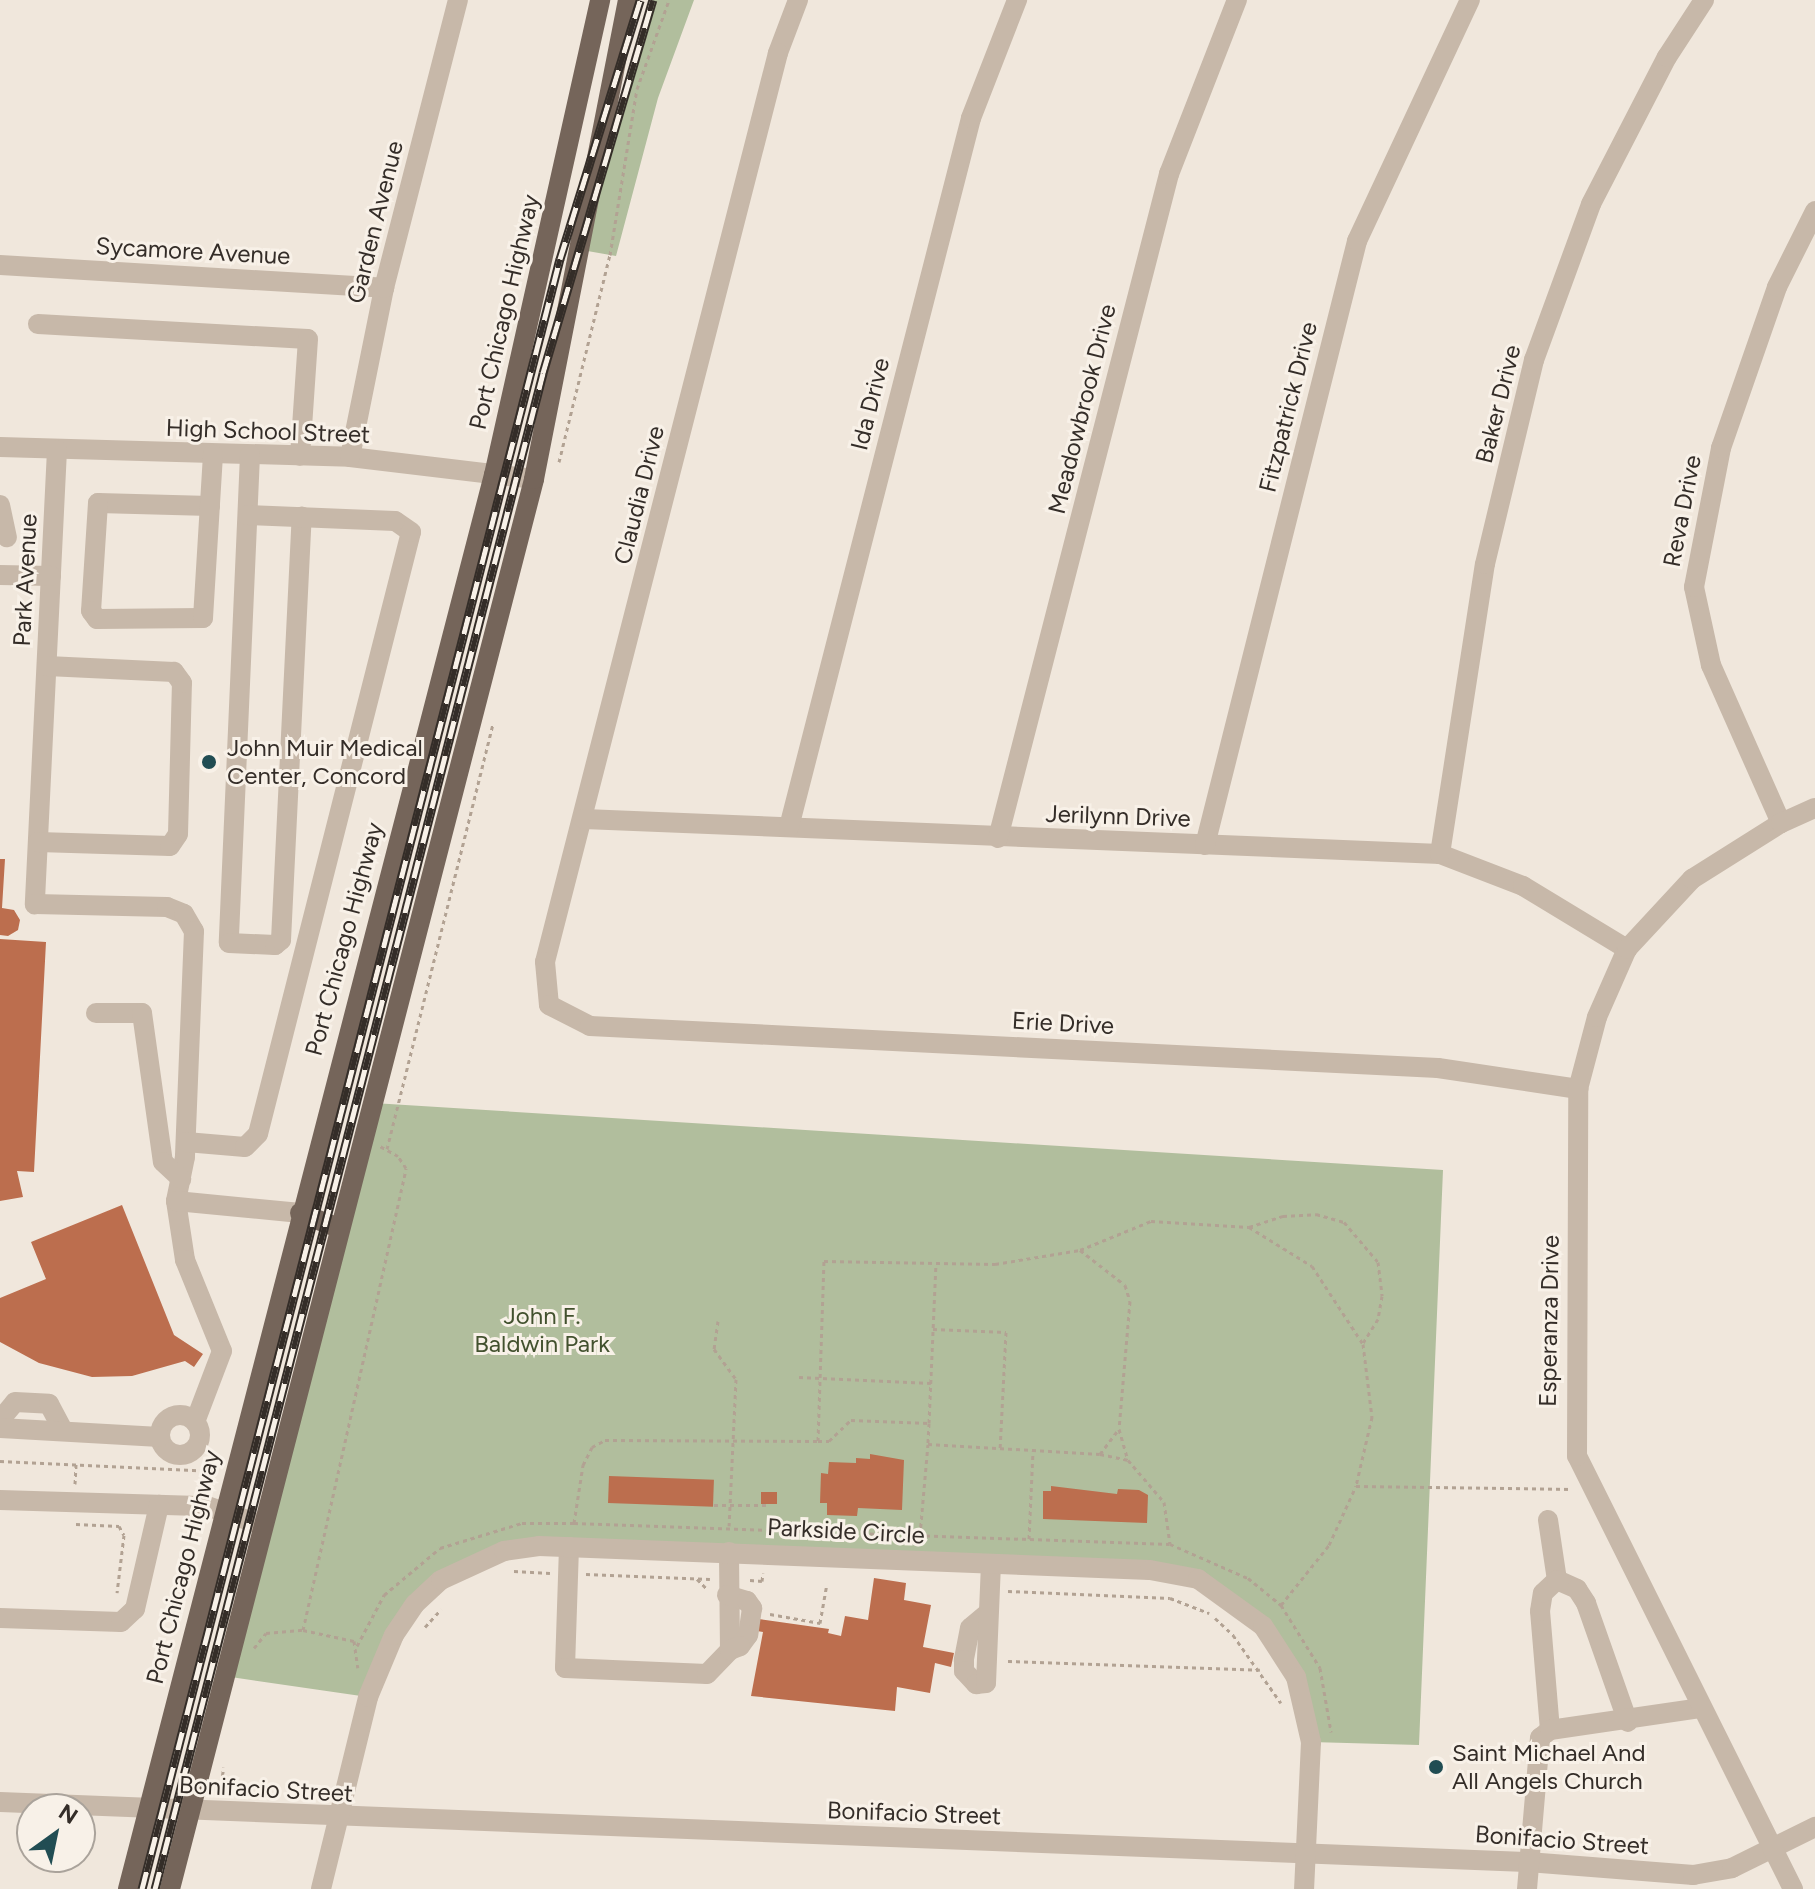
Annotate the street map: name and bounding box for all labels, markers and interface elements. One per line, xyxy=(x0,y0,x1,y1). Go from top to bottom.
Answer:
street label: Garden Avenue xyxy=(341,138,409,306)
street label: Port Chicago Highway xyxy=(463,192,545,432)
street label: Sycamore Avenue xyxy=(95,232,291,270)
street label: Meadowbrook Drive xyxy=(1042,301,1122,517)
street label: Fitzpatrick Drive xyxy=(1253,319,1323,495)
street label: Baker Drive xyxy=(1469,342,1527,466)
street label: Ida Drive xyxy=(845,355,895,453)
street label: High School Street xyxy=(165,413,371,449)
street label: Claudia Drive xyxy=(608,423,670,567)
street label: Reva Drive xyxy=(1657,452,1707,570)
street label: Park Avenue xyxy=(7,513,43,647)
place label: John Muir Medical Center, Concord xyxy=(227,734,423,790)
marker: John Muir Medical Center, Concord xyxy=(198,751,220,773)
street label: Jerilynn Drive xyxy=(1045,799,1191,833)
street label: Port Chicago Highway xyxy=(299,819,389,1059)
street label: Erie Drive xyxy=(1011,1006,1115,1040)
street label: Esperanza Drive xyxy=(1533,1235,1565,1407)
park label: John F. Baldwin Park xyxy=(474,1302,610,1358)
street label: Port Chicago Highway xyxy=(140,1447,226,1687)
street label: Parkside Circle xyxy=(766,1512,926,1550)
place label: Saint Michael And All Angels Church xyxy=(1452,1739,1645,1795)
marker: Saint Michael And All Angels Church xyxy=(1427,1758,1445,1776)
street label: Bonifacio Street xyxy=(178,1770,354,1808)
north arrow xyxy=(16,1793,96,1873)
street label: Bonifacio Street xyxy=(826,1796,1002,1830)
text: N xyxy=(54,1798,83,1830)
street label: Bonifacio Street xyxy=(1474,1820,1650,1860)

